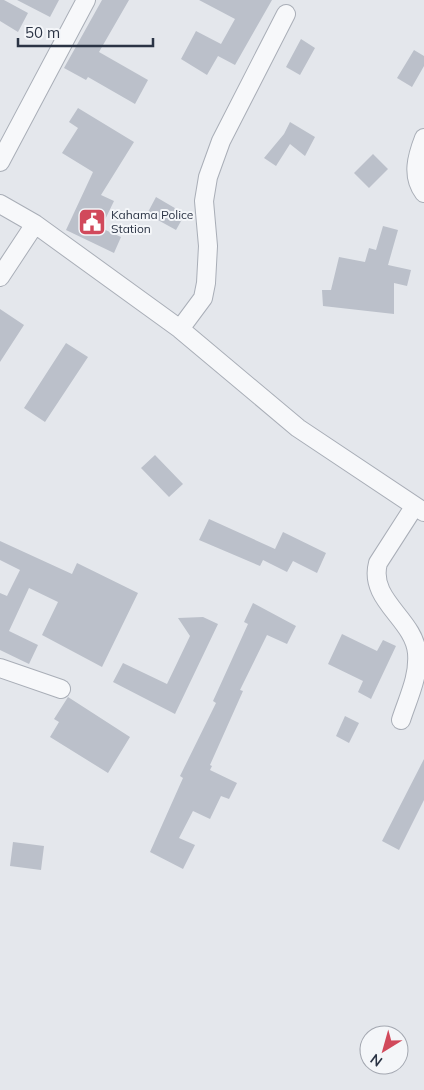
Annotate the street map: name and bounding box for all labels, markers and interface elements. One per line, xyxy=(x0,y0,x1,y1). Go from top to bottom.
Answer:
scale bar xyxy=(18,15,152,47)
text: 50 m xyxy=(25,23,60,42)
public building icon: Kahama Police Station xyxy=(77,207,107,237)
place label: Kahama Police Station xyxy=(111,207,193,236)
north arrow xyxy=(359,1025,409,1075)
text: N xyxy=(367,1050,386,1071)

